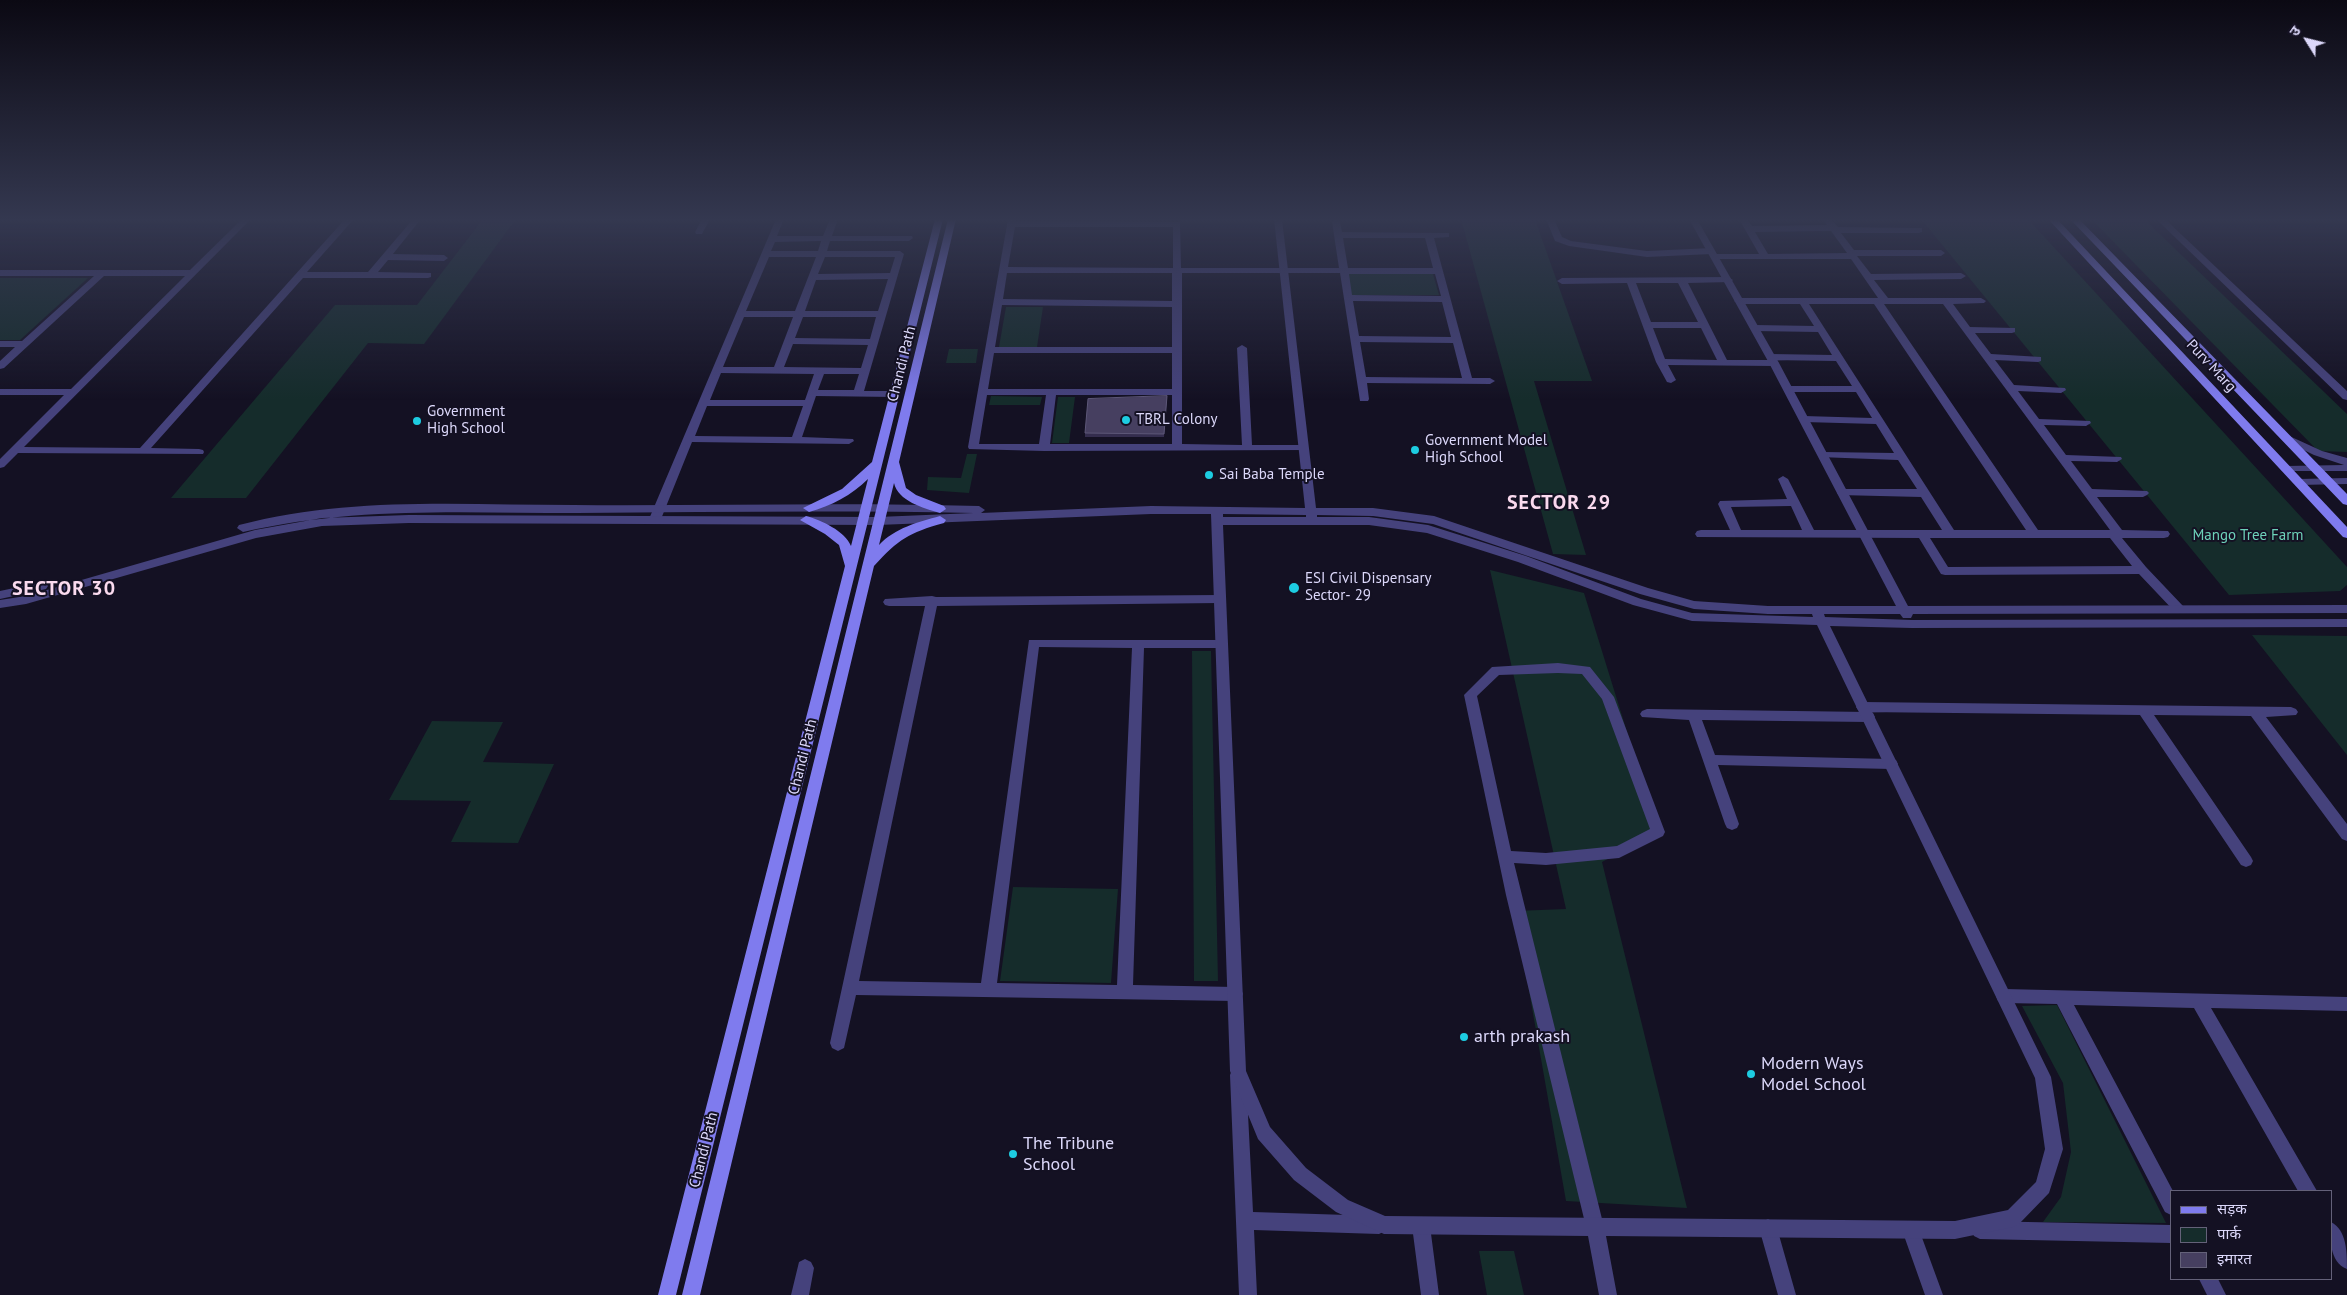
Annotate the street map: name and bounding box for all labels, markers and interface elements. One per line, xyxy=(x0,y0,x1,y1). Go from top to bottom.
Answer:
north arrow xyxy=(2282,15,2332,65)
text: उ xyxy=(2285,23,2305,40)
street label: Chandi Path xyxy=(884,324,920,404)
street label: Purv Marg xyxy=(2182,336,2240,396)
place label: Government High School xyxy=(427,403,505,438)
place label: TBRL Colony xyxy=(1136,411,1217,429)
marker: TBRL Colony xyxy=(1120,414,1132,426)
marker: Government High School xyxy=(411,415,423,427)
place label: Government Model High School xyxy=(1425,432,1547,467)
marker: Government Model High School xyxy=(1409,444,1421,456)
place label: Sai Baba Temple xyxy=(1219,466,1324,484)
marker: Sai Baba Temple xyxy=(1203,469,1215,481)
district label: SECTOR 29 xyxy=(1506,491,1612,515)
park label: Mango Tree Farm xyxy=(2192,527,2304,545)
place label: ESI Civil Dispensary Sector- 29 xyxy=(1305,570,1432,605)
district label: SECTOR 30 xyxy=(11,577,117,601)
marker: ESI Civil Dispensary Sector- 29 xyxy=(1287,581,1301,595)
street label: Chandi Path xyxy=(785,717,821,797)
place label: arth prakash xyxy=(1474,1026,1570,1048)
marker: arth prakash xyxy=(1458,1031,1470,1043)
place label: Modern Ways Model School xyxy=(1761,1053,1866,1096)
marker: Modern Ways Model School xyxy=(1745,1068,1757,1080)
street label: Chandi Path xyxy=(686,1110,722,1190)
place label: The Tribune School xyxy=(1023,1133,1114,1176)
marker: The Tribune School xyxy=(1007,1148,1019,1160)
legend xyxy=(2170,1190,2332,1280)
text: सड़क xyxy=(2217,1199,2247,1218)
text: पार्क xyxy=(2217,1224,2241,1243)
text: इमारत xyxy=(2217,1249,2252,1268)

